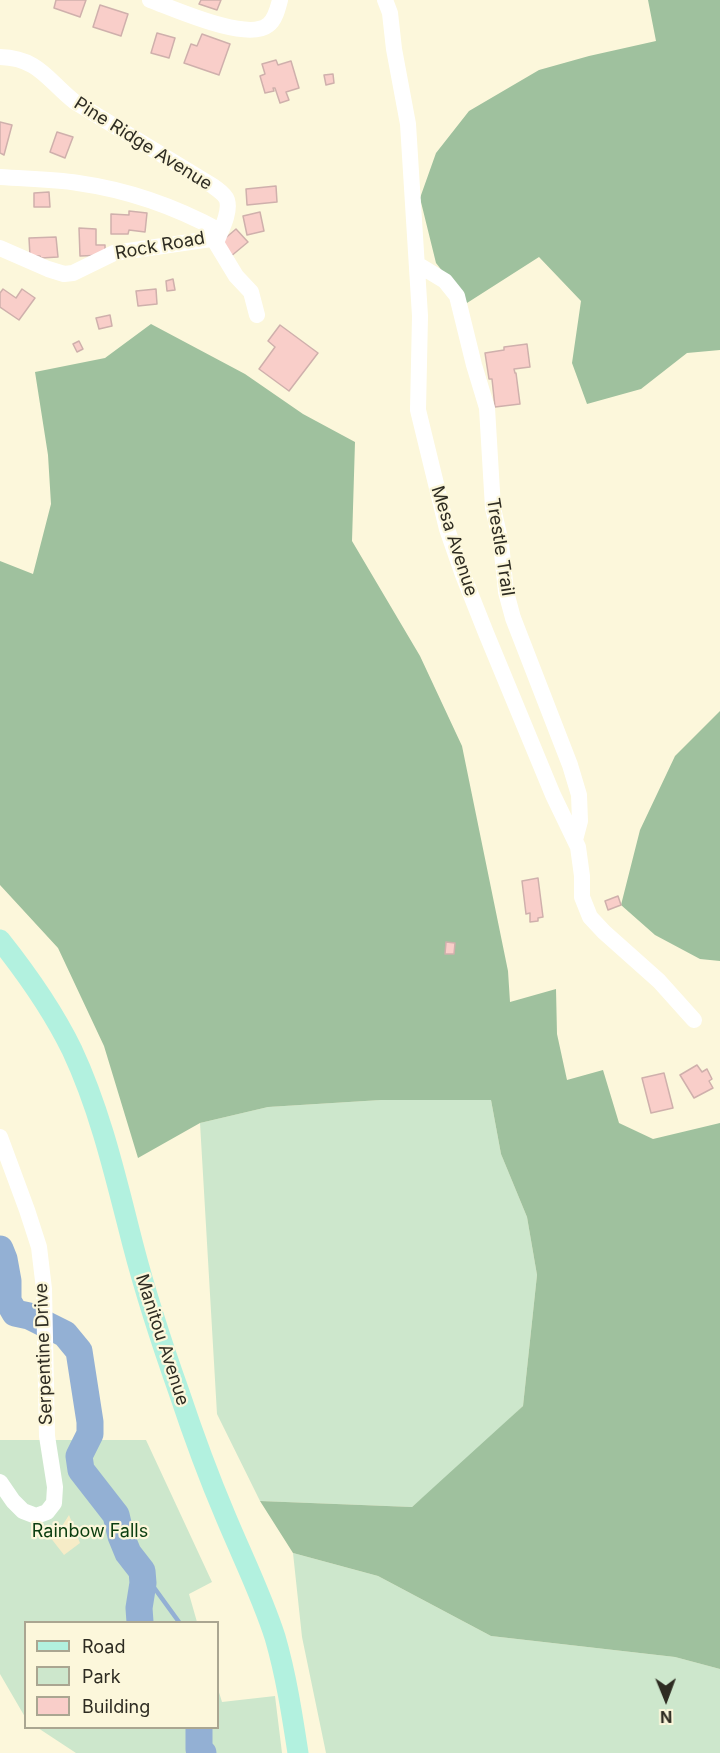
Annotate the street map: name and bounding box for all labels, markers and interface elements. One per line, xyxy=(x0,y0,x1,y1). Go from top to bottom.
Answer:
street label: Pine Ridge Avenue xyxy=(70,93,216,195)
street label: Rock Road xyxy=(113,227,207,265)
street label: Mesa Avenue xyxy=(426,483,482,599)
street label: Trestle Trail xyxy=(482,496,518,598)
street label: Manitou Avenue xyxy=(131,1272,193,1408)
street label: Serpentine Drive xyxy=(31,1282,57,1426)
park label: Rainbow Falls xyxy=(32,1521,148,1543)
legend xyxy=(24,1621,219,1729)
text: Road xyxy=(82,1636,125,1657)
text: Park xyxy=(82,1666,121,1687)
north arrow xyxy=(636,1669,696,1729)
text: Building xyxy=(82,1696,150,1717)
text: N xyxy=(660,1707,673,1727)

